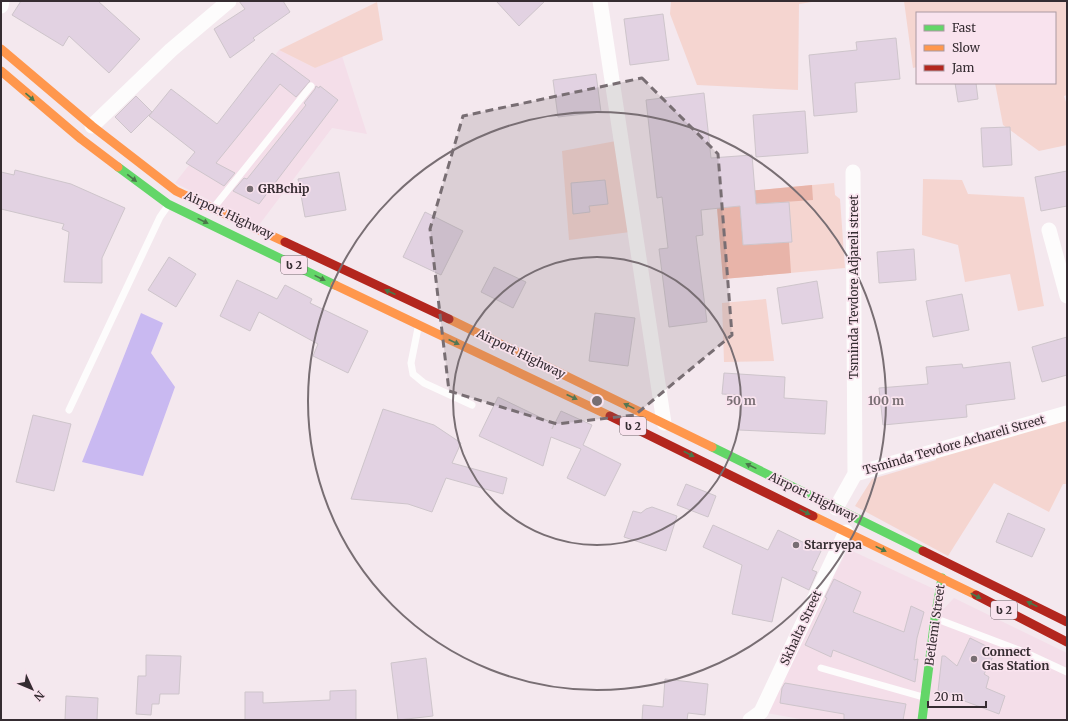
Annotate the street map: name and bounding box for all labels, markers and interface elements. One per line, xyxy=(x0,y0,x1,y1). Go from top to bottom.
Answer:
legend xyxy=(916,12,1056,84)
text: Fast xyxy=(952,20,976,35)
text: Slow xyxy=(952,40,981,55)
text: Jam xyxy=(951,60,975,75)
one-way arrow xyxy=(26,92,35,101)
one-way arrow xyxy=(127,173,138,182)
place label: GRBchip xyxy=(258,181,310,196)
marker: GRBchip xyxy=(245,184,255,194)
street label: Airport Highway xyxy=(181,187,276,242)
street label: Tsminda Tevdore Adjareli street xyxy=(846,195,861,379)
one-way arrow xyxy=(198,218,209,224)
road number: ს 2 xyxy=(281,256,307,274)
one-way arrow xyxy=(315,275,326,281)
one-way arrow xyxy=(385,289,396,295)
street label: Airport Highway xyxy=(474,325,568,382)
one-way arrow xyxy=(448,339,460,345)
text: 50 m xyxy=(726,393,756,408)
text: 100 m xyxy=(868,393,904,408)
one-way arrow xyxy=(566,394,577,400)
centre of rings xyxy=(590,394,604,408)
one-way arrow xyxy=(623,403,634,409)
street label: Tsminda Tevdore Achareli Street xyxy=(861,411,1047,478)
road number: ს 2 xyxy=(620,417,646,435)
one-way arrow xyxy=(683,450,695,457)
one-way arrow xyxy=(745,463,756,469)
street label: Airport Highway xyxy=(766,468,860,525)
one-way arrow xyxy=(800,509,811,515)
place label: Starryepa xyxy=(804,537,862,552)
marker: Starryepa xyxy=(791,540,801,550)
one-way arrow xyxy=(875,546,887,552)
street label: Betlemi Street xyxy=(921,583,948,667)
street label: Skhalta Street xyxy=(777,588,825,668)
one-way arrow xyxy=(971,592,982,599)
road number: ს 2 xyxy=(991,601,1017,619)
one-way arrow xyxy=(1026,601,1038,607)
place label: Connect Gas Station xyxy=(982,644,1049,673)
marker: Connect Gas Station xyxy=(969,654,979,664)
north arrow xyxy=(12,669,52,709)
scale bar xyxy=(928,683,986,709)
text: N xyxy=(31,688,47,704)
text: 20 m xyxy=(934,689,963,704)

